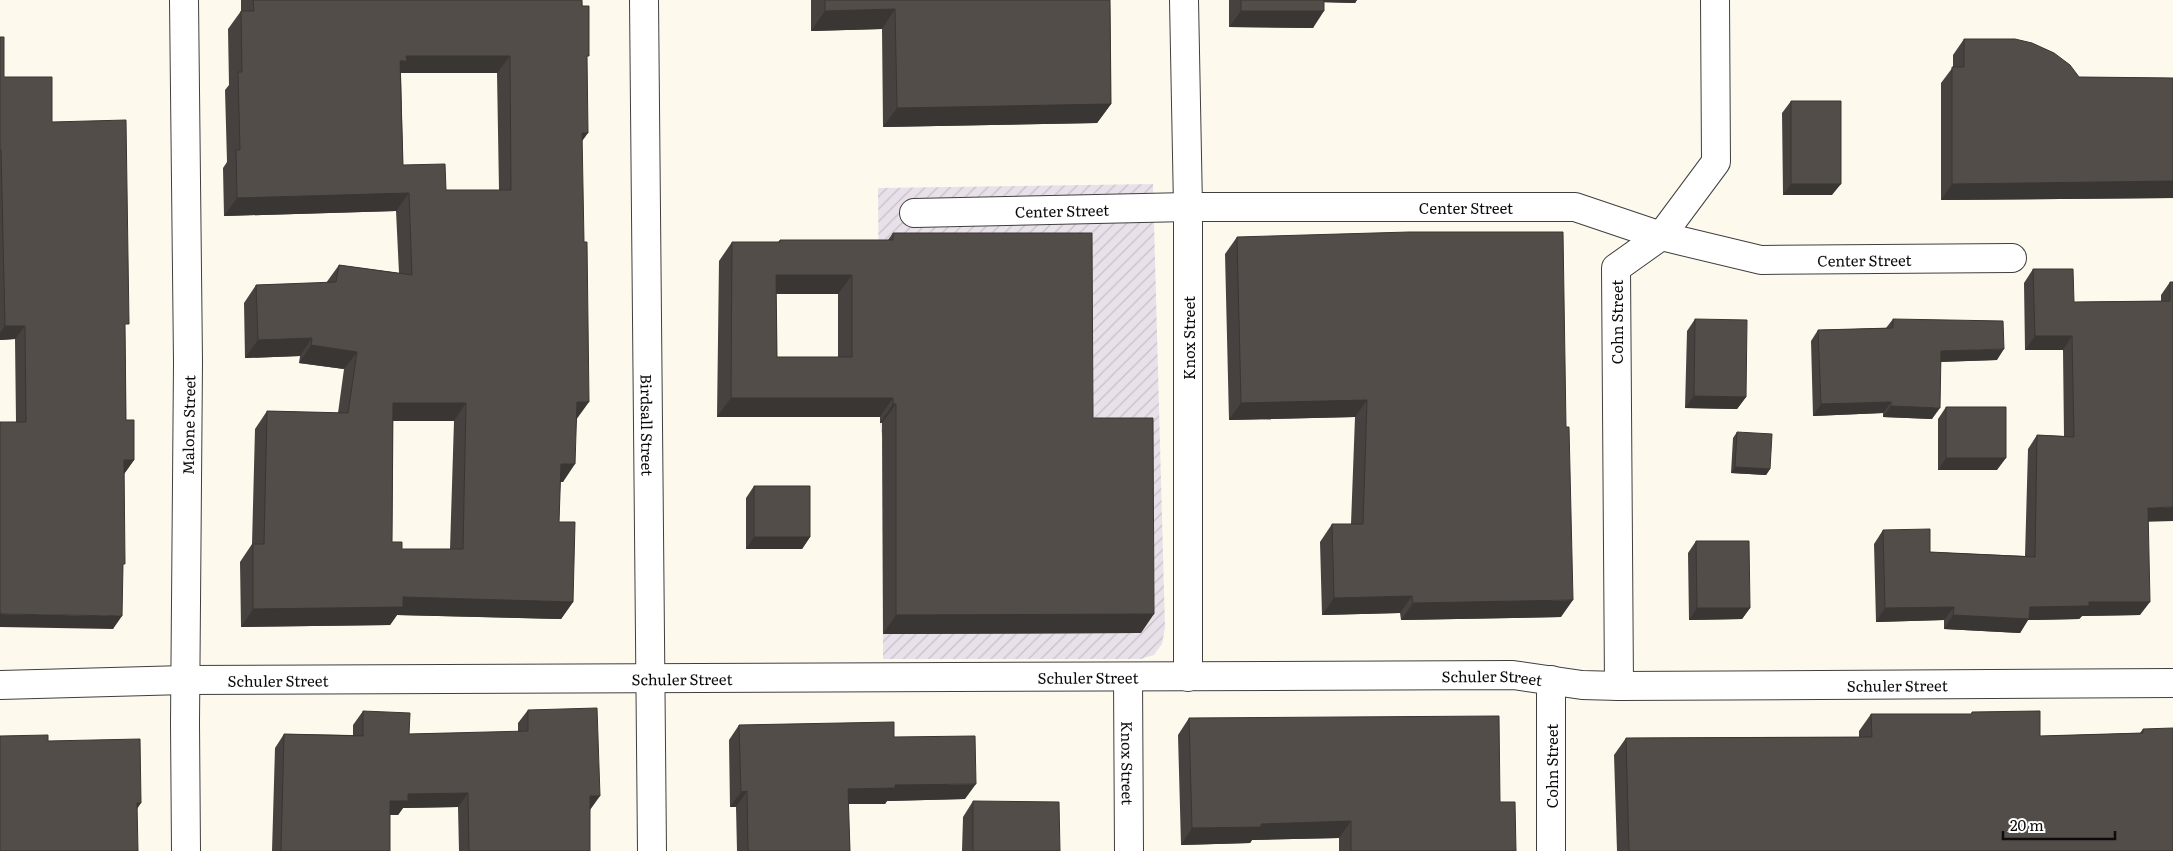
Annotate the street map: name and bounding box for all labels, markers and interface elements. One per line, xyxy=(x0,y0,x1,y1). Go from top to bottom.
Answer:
street label: Center Street xyxy=(1419,196,1513,219)
street label: Center Street xyxy=(1015,197,1109,222)
street label: Center Street xyxy=(1817,247,1912,271)
street label: Cohn Street xyxy=(1605,280,1628,364)
street label: Knox Street xyxy=(1177,296,1200,380)
street label: Birdsall Street xyxy=(636,374,660,476)
street label: Malone Street xyxy=(176,375,200,475)
street label: Schuler Street xyxy=(1441,663,1544,691)
street label: Schuler Street xyxy=(1037,665,1139,688)
street label: Schuler Street xyxy=(631,666,733,690)
street label: Schuler Street xyxy=(227,668,329,691)
street label: Schuler Street xyxy=(1847,673,1948,696)
street label: Knox Street xyxy=(1117,721,1140,805)
street label: Cohn Street xyxy=(1540,724,1563,808)
scale bar xyxy=(2003,808,2116,840)
text: 20 m xyxy=(2010,813,2044,836)

